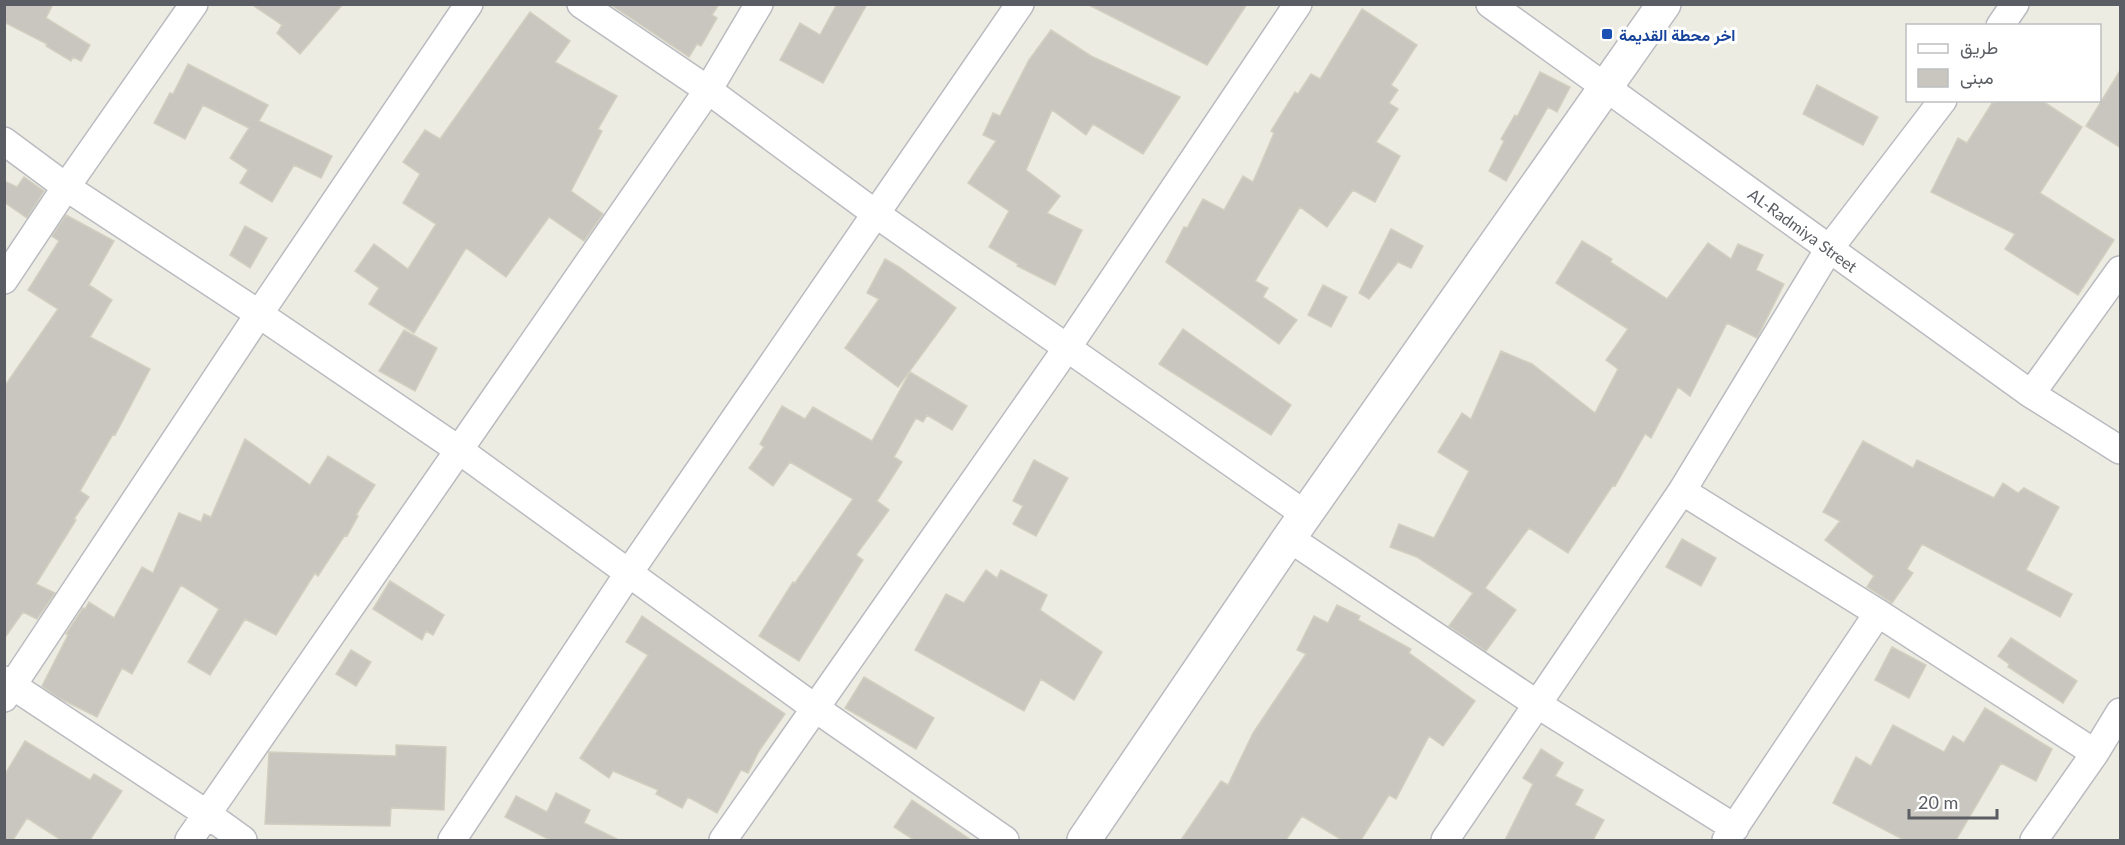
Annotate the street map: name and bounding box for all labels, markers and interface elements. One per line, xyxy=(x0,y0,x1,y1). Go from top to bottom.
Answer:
legend xyxy=(1906,24,2101,102)
place label: اخر محطة القديمة xyxy=(1619,25,1735,46)
marker: اخر محطة القديمة xyxy=(1600,27,1614,41)
text: طريق xyxy=(1960,36,1998,59)
text: مبنى xyxy=(1960,66,1994,89)
street label: AL-Radmiya Street xyxy=(1745,184,1861,276)
scale bar xyxy=(1909,782,1998,820)
text: 20 m xyxy=(1918,791,1958,813)

